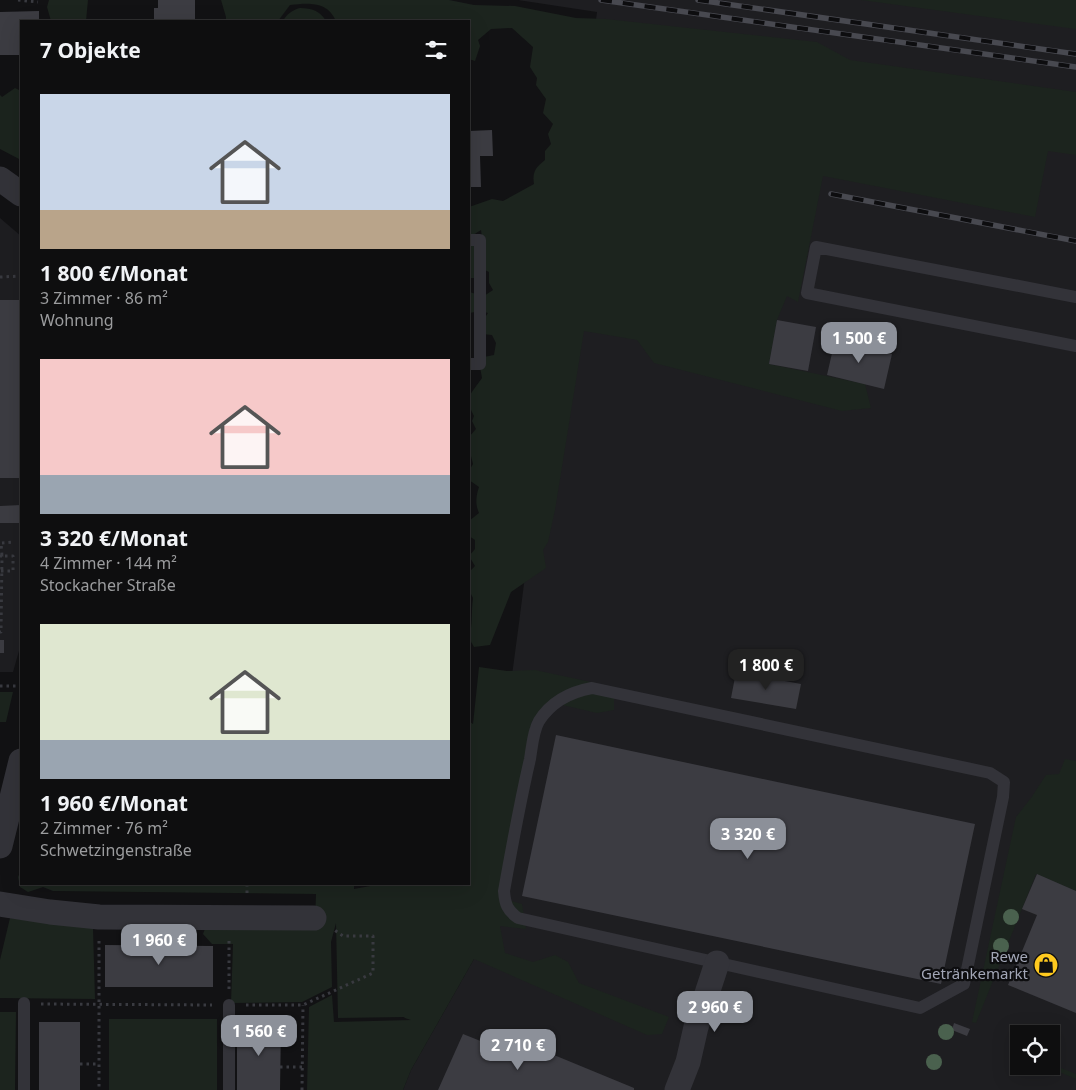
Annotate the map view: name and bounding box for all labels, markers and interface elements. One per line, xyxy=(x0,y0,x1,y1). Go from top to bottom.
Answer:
text: 7 Objekte xyxy=(40,36,141,64)
icon: filters xyxy=(422,36,450,64)
icon: home xyxy=(200,127,290,217)
text: 1 800 €/Monat xyxy=(40,259,188,287)
text: 3 Zimmer · 86 m² xyxy=(40,287,168,309)
text: Wohnung xyxy=(40,309,114,331)
pin: 1 500 € xyxy=(813,322,905,364)
text: 1 500 € xyxy=(832,327,886,349)
icon: home xyxy=(200,392,290,482)
text: 3 320 €/Monat xyxy=(40,524,188,552)
text: 4 Zimmer · 144 m² xyxy=(40,552,177,574)
text: Stockacher Straße xyxy=(40,574,176,596)
pin: 1 800 € xyxy=(720,648,812,691)
text: 1 800 € xyxy=(739,654,793,676)
icon: home xyxy=(200,657,290,747)
text: 1 960 €/Monat xyxy=(40,789,188,817)
text: 2 Zimmer · 76 m² xyxy=(40,817,168,839)
pin: 3 320 € xyxy=(702,818,794,860)
text: 3 320 € xyxy=(721,823,775,845)
text: Schwetzingenstraße xyxy=(40,839,192,861)
pin: 1 960 € xyxy=(113,924,205,966)
text: 1 960 € xyxy=(132,929,186,951)
place label: Rewe Getränkemarkt xyxy=(921,946,1029,983)
shop icon: Rewe Getränkemarkt xyxy=(1033,952,1059,978)
pin: 2 960 € xyxy=(669,990,761,1033)
text: 2 960 € xyxy=(688,996,742,1018)
pin: 1 560 € xyxy=(213,1014,305,1057)
text: 1 560 € xyxy=(232,1020,286,1042)
map controls xyxy=(1010,1025,1060,1075)
button: locate xyxy=(1010,1025,1060,1075)
pin: 2 710 € xyxy=(472,1028,564,1071)
text: 2 710 € xyxy=(491,1034,545,1056)

